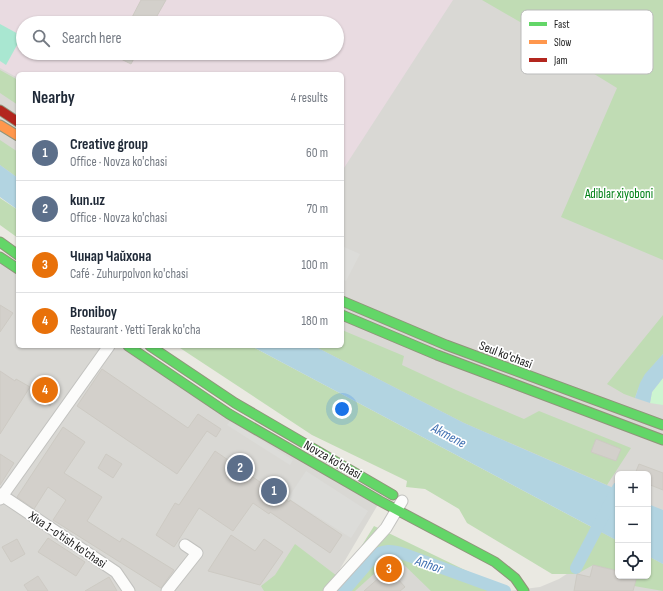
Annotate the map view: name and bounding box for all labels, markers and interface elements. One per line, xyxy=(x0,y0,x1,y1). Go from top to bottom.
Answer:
legend xyxy=(521,10,653,74)
search box xyxy=(16,16,344,60)
text: Fast xyxy=(554,18,570,31)
icon: search xyxy=(30,27,52,49)
text: Search here xyxy=(62,29,122,48)
text: Slow xyxy=(554,36,571,49)
text: Jam xyxy=(553,54,568,67)
text: Nearby xyxy=(32,88,75,108)
text: 4 results xyxy=(291,90,328,106)
text: Creative group xyxy=(70,135,148,154)
text: 1 xyxy=(42,145,48,161)
text: 60 m xyxy=(306,145,328,161)
text: Office · Novza ko'chasi xyxy=(70,154,167,170)
park label: Adiblar xiyoboni xyxy=(584,186,653,202)
text: kun.uz xyxy=(70,191,105,210)
text: 2 xyxy=(42,201,48,217)
text: 70 m xyxy=(307,201,328,217)
text: Office · Novza ko'chasi xyxy=(70,210,167,226)
text: Чинар Чайхона xyxy=(70,247,151,266)
text: 3 xyxy=(42,257,48,273)
text: 100 m xyxy=(301,257,328,273)
text: Café · Zuhurpolvon ko'chasi xyxy=(70,266,188,282)
text: Broniboy xyxy=(70,303,117,322)
text: 4 xyxy=(42,313,48,329)
text: 180 m xyxy=(302,313,328,329)
text: Restaurant · Yetti Terak ko'cha xyxy=(70,322,200,338)
street label: Seul ko'chasi xyxy=(477,337,535,372)
pin: 4 xyxy=(32,375,58,405)
your location xyxy=(332,399,352,419)
water label: Актепе xyxy=(428,419,469,452)
street label: Novza ko'chasi xyxy=(301,437,364,483)
pin: 2 xyxy=(227,453,253,483)
map controls xyxy=(615,471,651,579)
button: + xyxy=(615,471,651,507)
pin: 1 xyxy=(261,476,287,506)
street label: Xiva 1-o'tish ko'chasi xyxy=(25,507,109,572)
button: − xyxy=(615,507,651,543)
button: locate xyxy=(615,543,651,579)
water label: Anhor xyxy=(412,552,446,577)
pin: 3 xyxy=(376,554,402,584)

